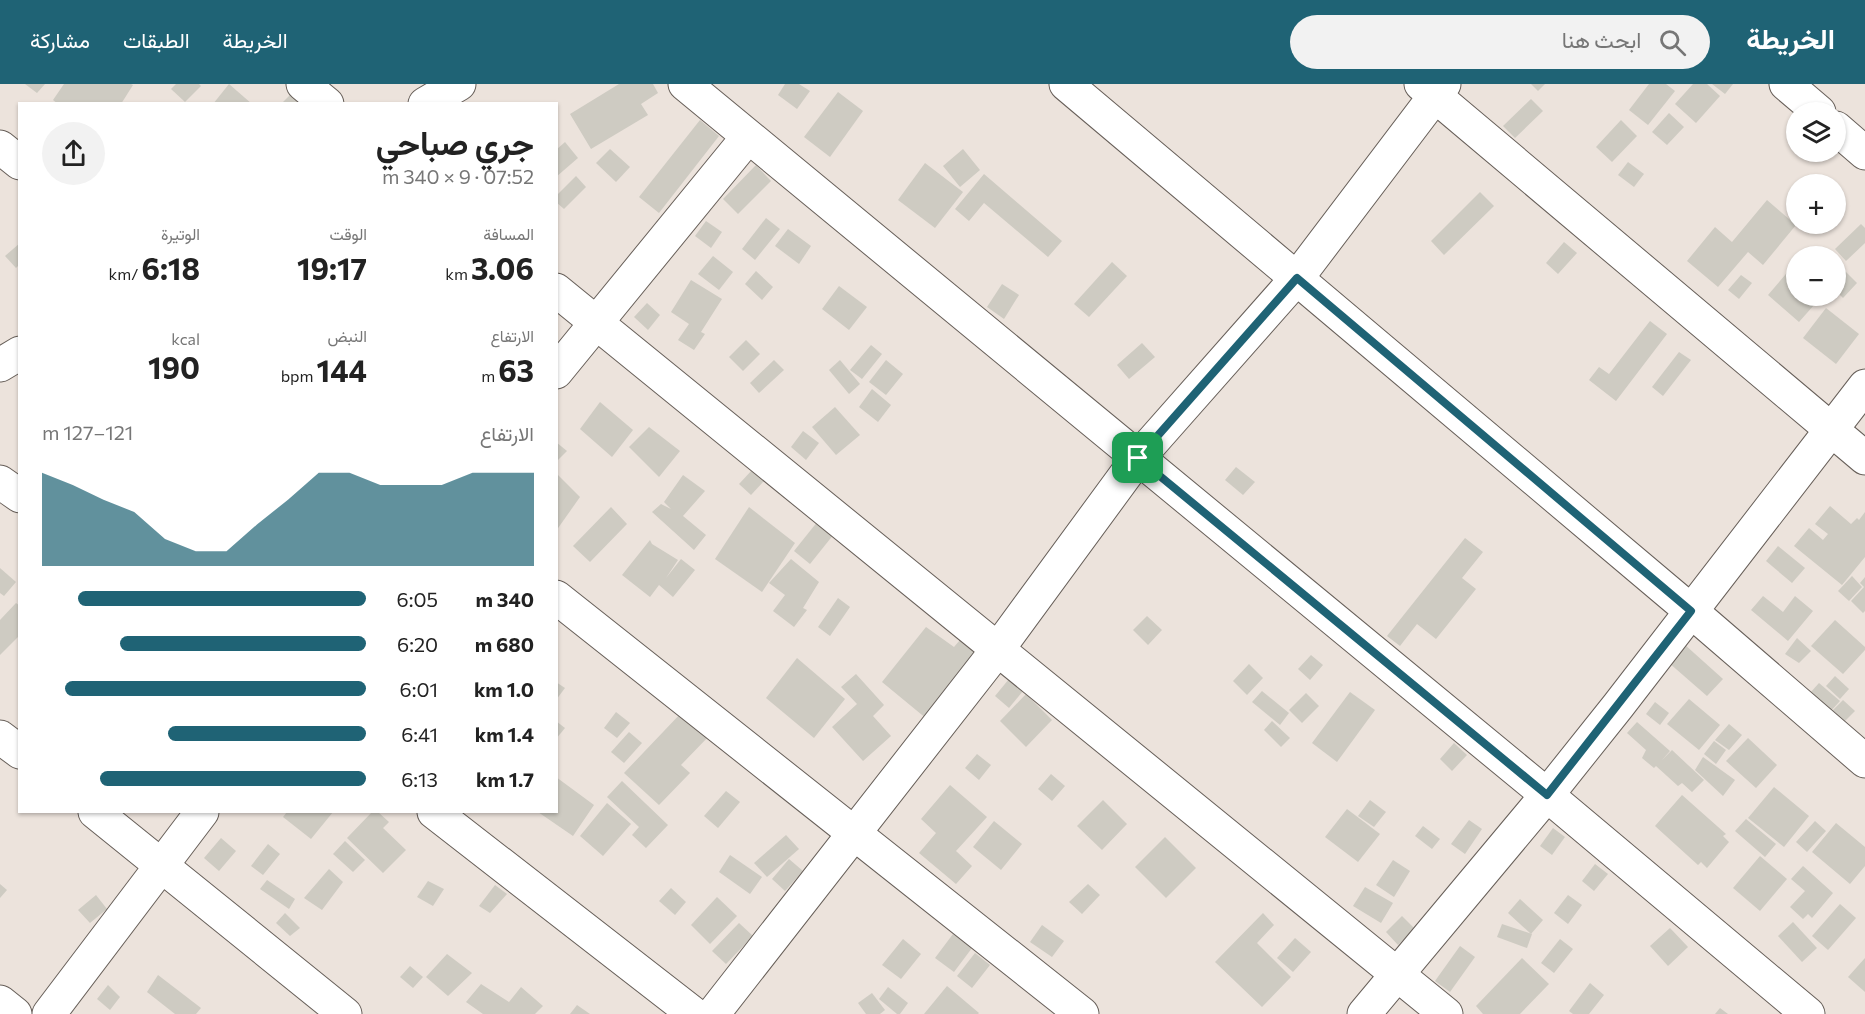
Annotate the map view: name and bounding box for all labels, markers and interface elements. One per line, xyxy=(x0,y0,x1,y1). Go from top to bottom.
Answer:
search box xyxy=(1290,15,1710,69)
text: الخريطة xyxy=(1746,21,1835,55)
text: ابحث هنا xyxy=(1562,26,1641,53)
icon: search xyxy=(1656,26,1689,59)
text: مشاركة xyxy=(30,27,90,52)
text: الطبقات xyxy=(123,27,190,52)
text: الخريطة xyxy=(223,27,288,52)
map controls xyxy=(1786,102,1846,306)
button: layers xyxy=(1786,102,1846,162)
text: جري صباحي xyxy=(376,121,534,162)
button: share xyxy=(42,122,105,185)
text: 07:52 · 9 × 340 m xyxy=(382,164,534,188)
button: + xyxy=(1786,174,1846,234)
text: الوتيرة xyxy=(161,224,200,243)
text: الوقت xyxy=(329,224,367,243)
text: المسافة xyxy=(483,224,534,243)
button: − xyxy=(1786,246,1846,306)
text: 6:18 xyxy=(141,249,200,286)
text: 19:17 xyxy=(297,249,367,286)
text: 3.06 xyxy=(471,249,534,286)
text: /km xyxy=(109,264,141,283)
text: km xyxy=(445,264,471,283)
text: النبض xyxy=(327,326,367,345)
text: الارتفاع xyxy=(491,326,534,345)
text: kcal xyxy=(171,329,200,348)
text: 190 xyxy=(148,348,200,385)
text: 144 xyxy=(317,351,367,388)
text: 63 xyxy=(498,351,534,388)
text: bpm xyxy=(281,366,317,385)
text: m xyxy=(481,366,498,385)
text: 121–127 m xyxy=(42,420,133,444)
text: الارتفاع xyxy=(480,421,534,445)
pin xyxy=(1112,432,1163,483)
icon: arrive xyxy=(1121,441,1154,474)
text: 6:05 xyxy=(397,587,438,611)
text: 340 m xyxy=(476,587,534,611)
text: 6:20 xyxy=(397,632,438,656)
text: 680 m xyxy=(475,632,534,656)
text: 6:01 xyxy=(400,677,438,701)
text: 1.0 km xyxy=(474,677,534,701)
text: 6:41 xyxy=(401,722,438,746)
text: 1.4 km xyxy=(475,722,534,746)
text: 6:13 xyxy=(401,767,438,791)
text: 1.7 km xyxy=(476,767,534,791)

